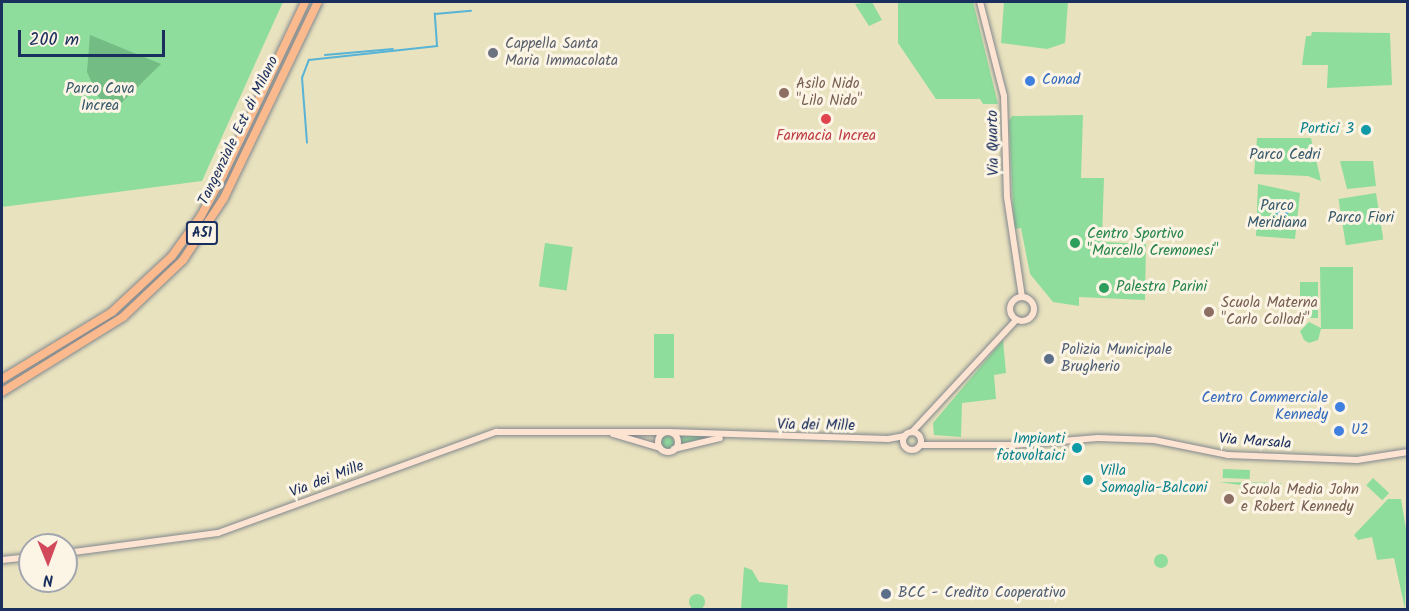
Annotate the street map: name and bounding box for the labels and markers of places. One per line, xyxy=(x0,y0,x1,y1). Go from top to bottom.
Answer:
place label: Cappella Santa Maria Immacolata xyxy=(505,35,618,70)
marker: Cappella Santa Maria Immacolata xyxy=(486,46,500,60)
place label: Conad xyxy=(1042,72,1080,90)
marker: Conad xyxy=(1023,74,1037,88)
place label: Asilo Nido "Lilo Nido" xyxy=(796,75,862,110)
marker: Asilo Nido "Lilo Nido" xyxy=(777,86,791,100)
marker: Farmacia Increa xyxy=(819,112,833,126)
place label: Portici 3 xyxy=(1300,121,1354,139)
marker: Portici 3 xyxy=(1359,123,1373,137)
place label: Farmacia Increa xyxy=(776,128,876,146)
place label: Centro Sportivo "Marcello Cremonesi" xyxy=(1087,225,1218,260)
marker: Centro Sportivo "Marcello Cremonesi" xyxy=(1068,236,1082,250)
place label: Palestra Parini xyxy=(1116,279,1207,297)
marker: Palestra Parini xyxy=(1097,281,1111,295)
place label: Scuola Materna "Carlo Collodi" xyxy=(1221,294,1318,329)
marker: Scuola Materna "Carlo Collodi" xyxy=(1202,305,1216,319)
place label: Polizia Municipale Brugherio xyxy=(1061,341,1172,376)
marker: Polizia Municipale Brugherio xyxy=(1042,352,1056,366)
place label: Centro Commerciale Kennedy xyxy=(1202,389,1328,424)
marker: Centro Commerciale Kennedy xyxy=(1333,400,1347,414)
place label: U2 xyxy=(1351,422,1369,440)
marker: U2 xyxy=(1332,424,1346,438)
place label: Impianti fotovoltaici xyxy=(997,430,1065,465)
marker: Impianti fotovoltaici xyxy=(1070,441,1084,455)
place label: Villa Somaglia-Balconi xyxy=(1100,462,1207,497)
marker: Villa Somaglia-Balconi xyxy=(1081,473,1095,487)
place label: Scuola Media John e Robert Kennedy xyxy=(1241,481,1359,516)
marker: Scuola Media John e Robert Kennedy xyxy=(1222,492,1236,506)
place label: BCC - Credito Cooperativo xyxy=(898,585,1066,603)
marker: BCC - Credito Cooperativo xyxy=(879,587,893,601)

